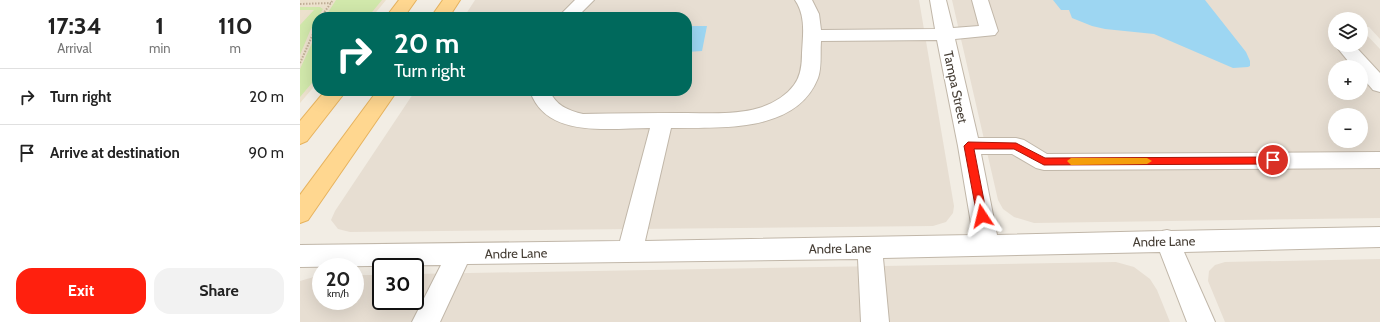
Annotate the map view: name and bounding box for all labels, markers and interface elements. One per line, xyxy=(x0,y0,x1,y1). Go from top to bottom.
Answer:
text: 17:34 xyxy=(47,11,102,40)
text: 1 xyxy=(155,11,164,40)
text: 110 xyxy=(218,11,253,40)
map controls xyxy=(1328,12,1368,148)
button: layers xyxy=(1328,12,1368,52)
text: 20 m xyxy=(394,26,459,60)
icon: right xyxy=(328,28,380,80)
text: Arrival xyxy=(57,40,92,56)
text: min xyxy=(149,40,171,56)
text: m xyxy=(230,40,241,56)
street label: Tampa Street xyxy=(941,49,972,125)
text: Turn right xyxy=(394,60,465,82)
button: + xyxy=(1328,60,1368,100)
icon: right xyxy=(16,86,38,108)
text: Turn right xyxy=(50,88,111,106)
text: 20 m xyxy=(249,88,284,106)
button: − xyxy=(1328,108,1368,148)
icon: arrive xyxy=(16,142,38,164)
pin xyxy=(1256,143,1290,177)
text: Arrive at destination xyxy=(50,144,180,162)
text: 90 m xyxy=(248,144,284,162)
icon: arrive xyxy=(1262,149,1284,171)
position arrow xyxy=(961,195,1003,237)
street label: Andre Lane xyxy=(1133,232,1196,250)
street label: Andre Lane xyxy=(809,239,872,257)
street label: Andre Lane xyxy=(485,244,548,262)
speed limit sign: 30 xyxy=(372,258,424,310)
text: 20 xyxy=(326,267,350,291)
button: Exit xyxy=(16,268,146,314)
button: Share xyxy=(154,268,284,314)
text: km/h xyxy=(327,287,349,300)

